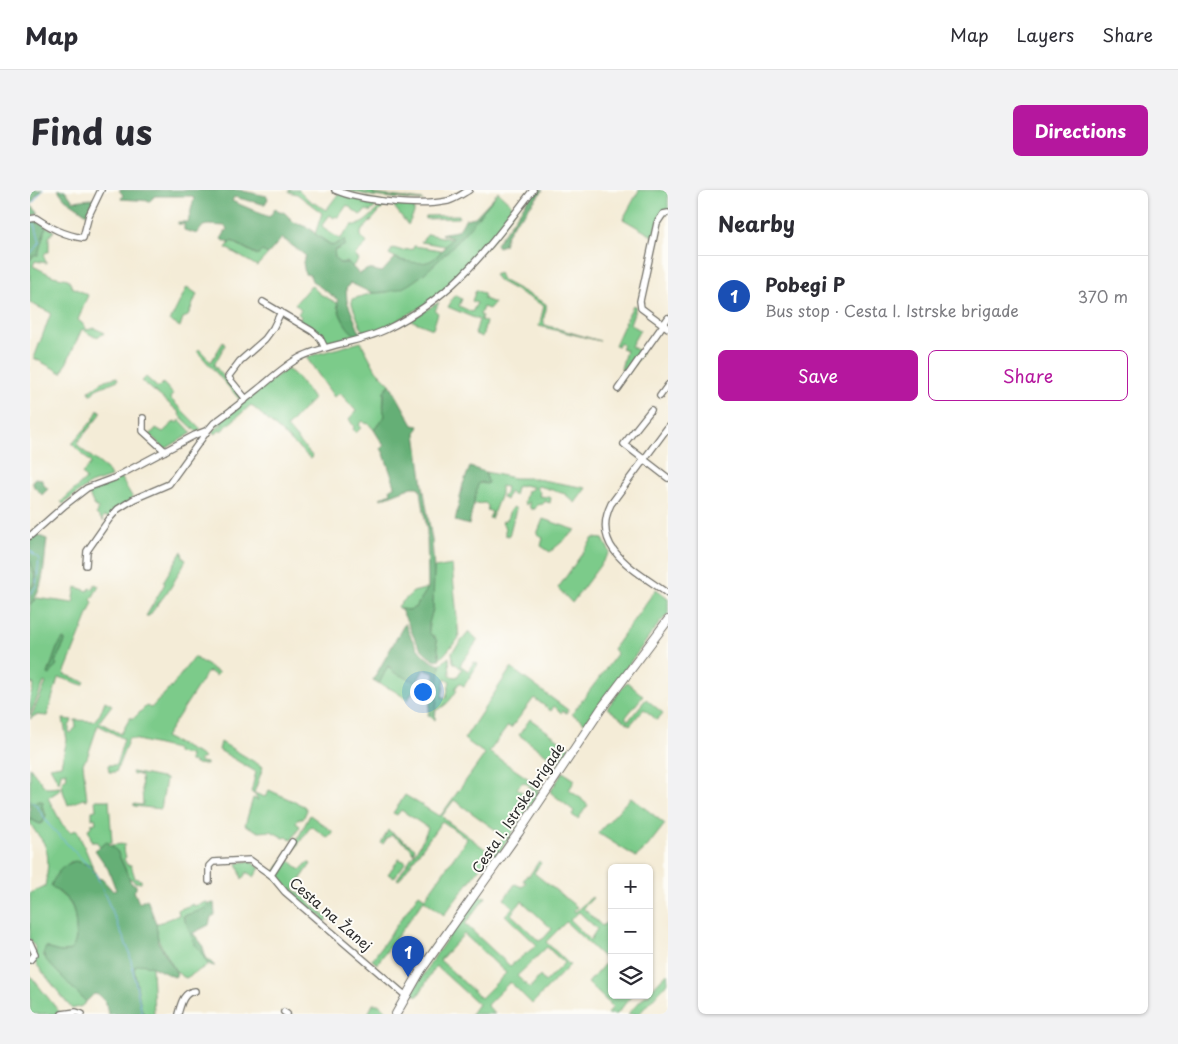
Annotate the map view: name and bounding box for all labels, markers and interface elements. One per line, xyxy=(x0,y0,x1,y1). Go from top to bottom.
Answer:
text: Map xyxy=(25,17,78,53)
text: Map xyxy=(950,21,989,48)
text: Layers xyxy=(1017,21,1074,48)
text: Share xyxy=(1102,21,1153,48)
text: Find us xyxy=(30,104,152,157)
button: Directions xyxy=(1013,105,1148,156)
text: Nearby xyxy=(718,207,795,239)
text: Pobegi P xyxy=(765,270,845,298)
text: 1 xyxy=(730,284,738,308)
text: 370 m xyxy=(1078,284,1128,308)
text: Bus stop · Cesta I. Istrske brigade xyxy=(765,298,1019,322)
button: Save xyxy=(718,350,918,401)
button: Share xyxy=(928,350,1128,401)
your location xyxy=(410,679,436,705)
street label: Cesta I. Istrske brigade xyxy=(466,739,570,877)
map controls xyxy=(608,864,653,999)
button: + xyxy=(608,864,653,909)
street label: Cesta na Žanej xyxy=(285,872,377,956)
button: − xyxy=(608,909,653,954)
pin: 1 xyxy=(392,936,424,977)
button: layers xyxy=(608,954,653,999)

